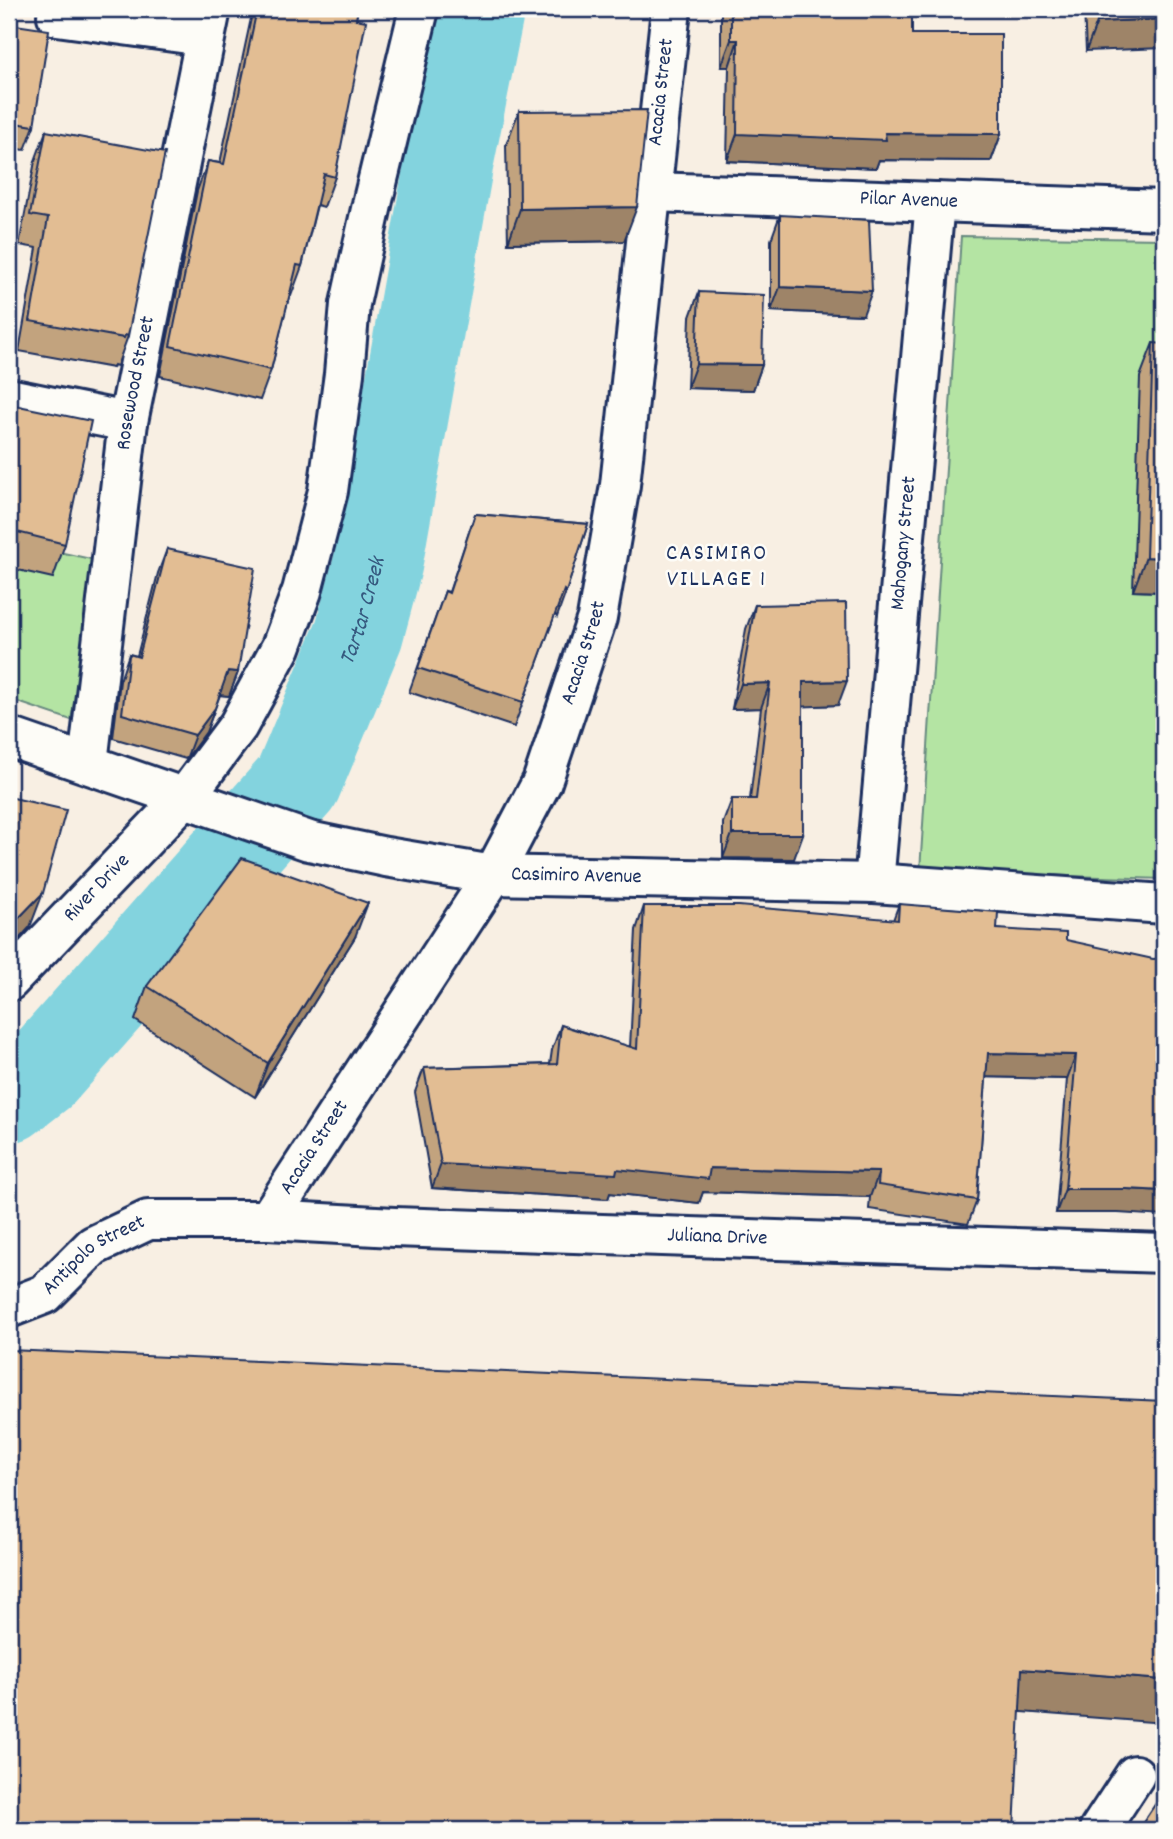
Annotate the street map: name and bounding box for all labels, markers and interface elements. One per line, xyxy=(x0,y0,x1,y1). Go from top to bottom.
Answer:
street label: Acacia Street xyxy=(641,37,683,147)
street label: Pilar Avenue xyxy=(859,184,959,218)
street label: Rosewood Street xyxy=(110,313,164,452)
street label: Mahogany Street xyxy=(883,475,925,612)
district label: CASIMIRO VILLAGE 1 xyxy=(666,538,768,597)
water label: Tartar Creek xyxy=(331,552,396,670)
street label: Acacia Street xyxy=(554,599,615,709)
street label: River Drive xyxy=(57,847,138,930)
street label: Casimiro Avenue xyxy=(511,860,642,893)
street label: Acacia Street xyxy=(273,1094,357,1201)
street label: Antipolo Street xyxy=(36,1208,151,1303)
street label: Juliana Drive xyxy=(667,1221,768,1255)

